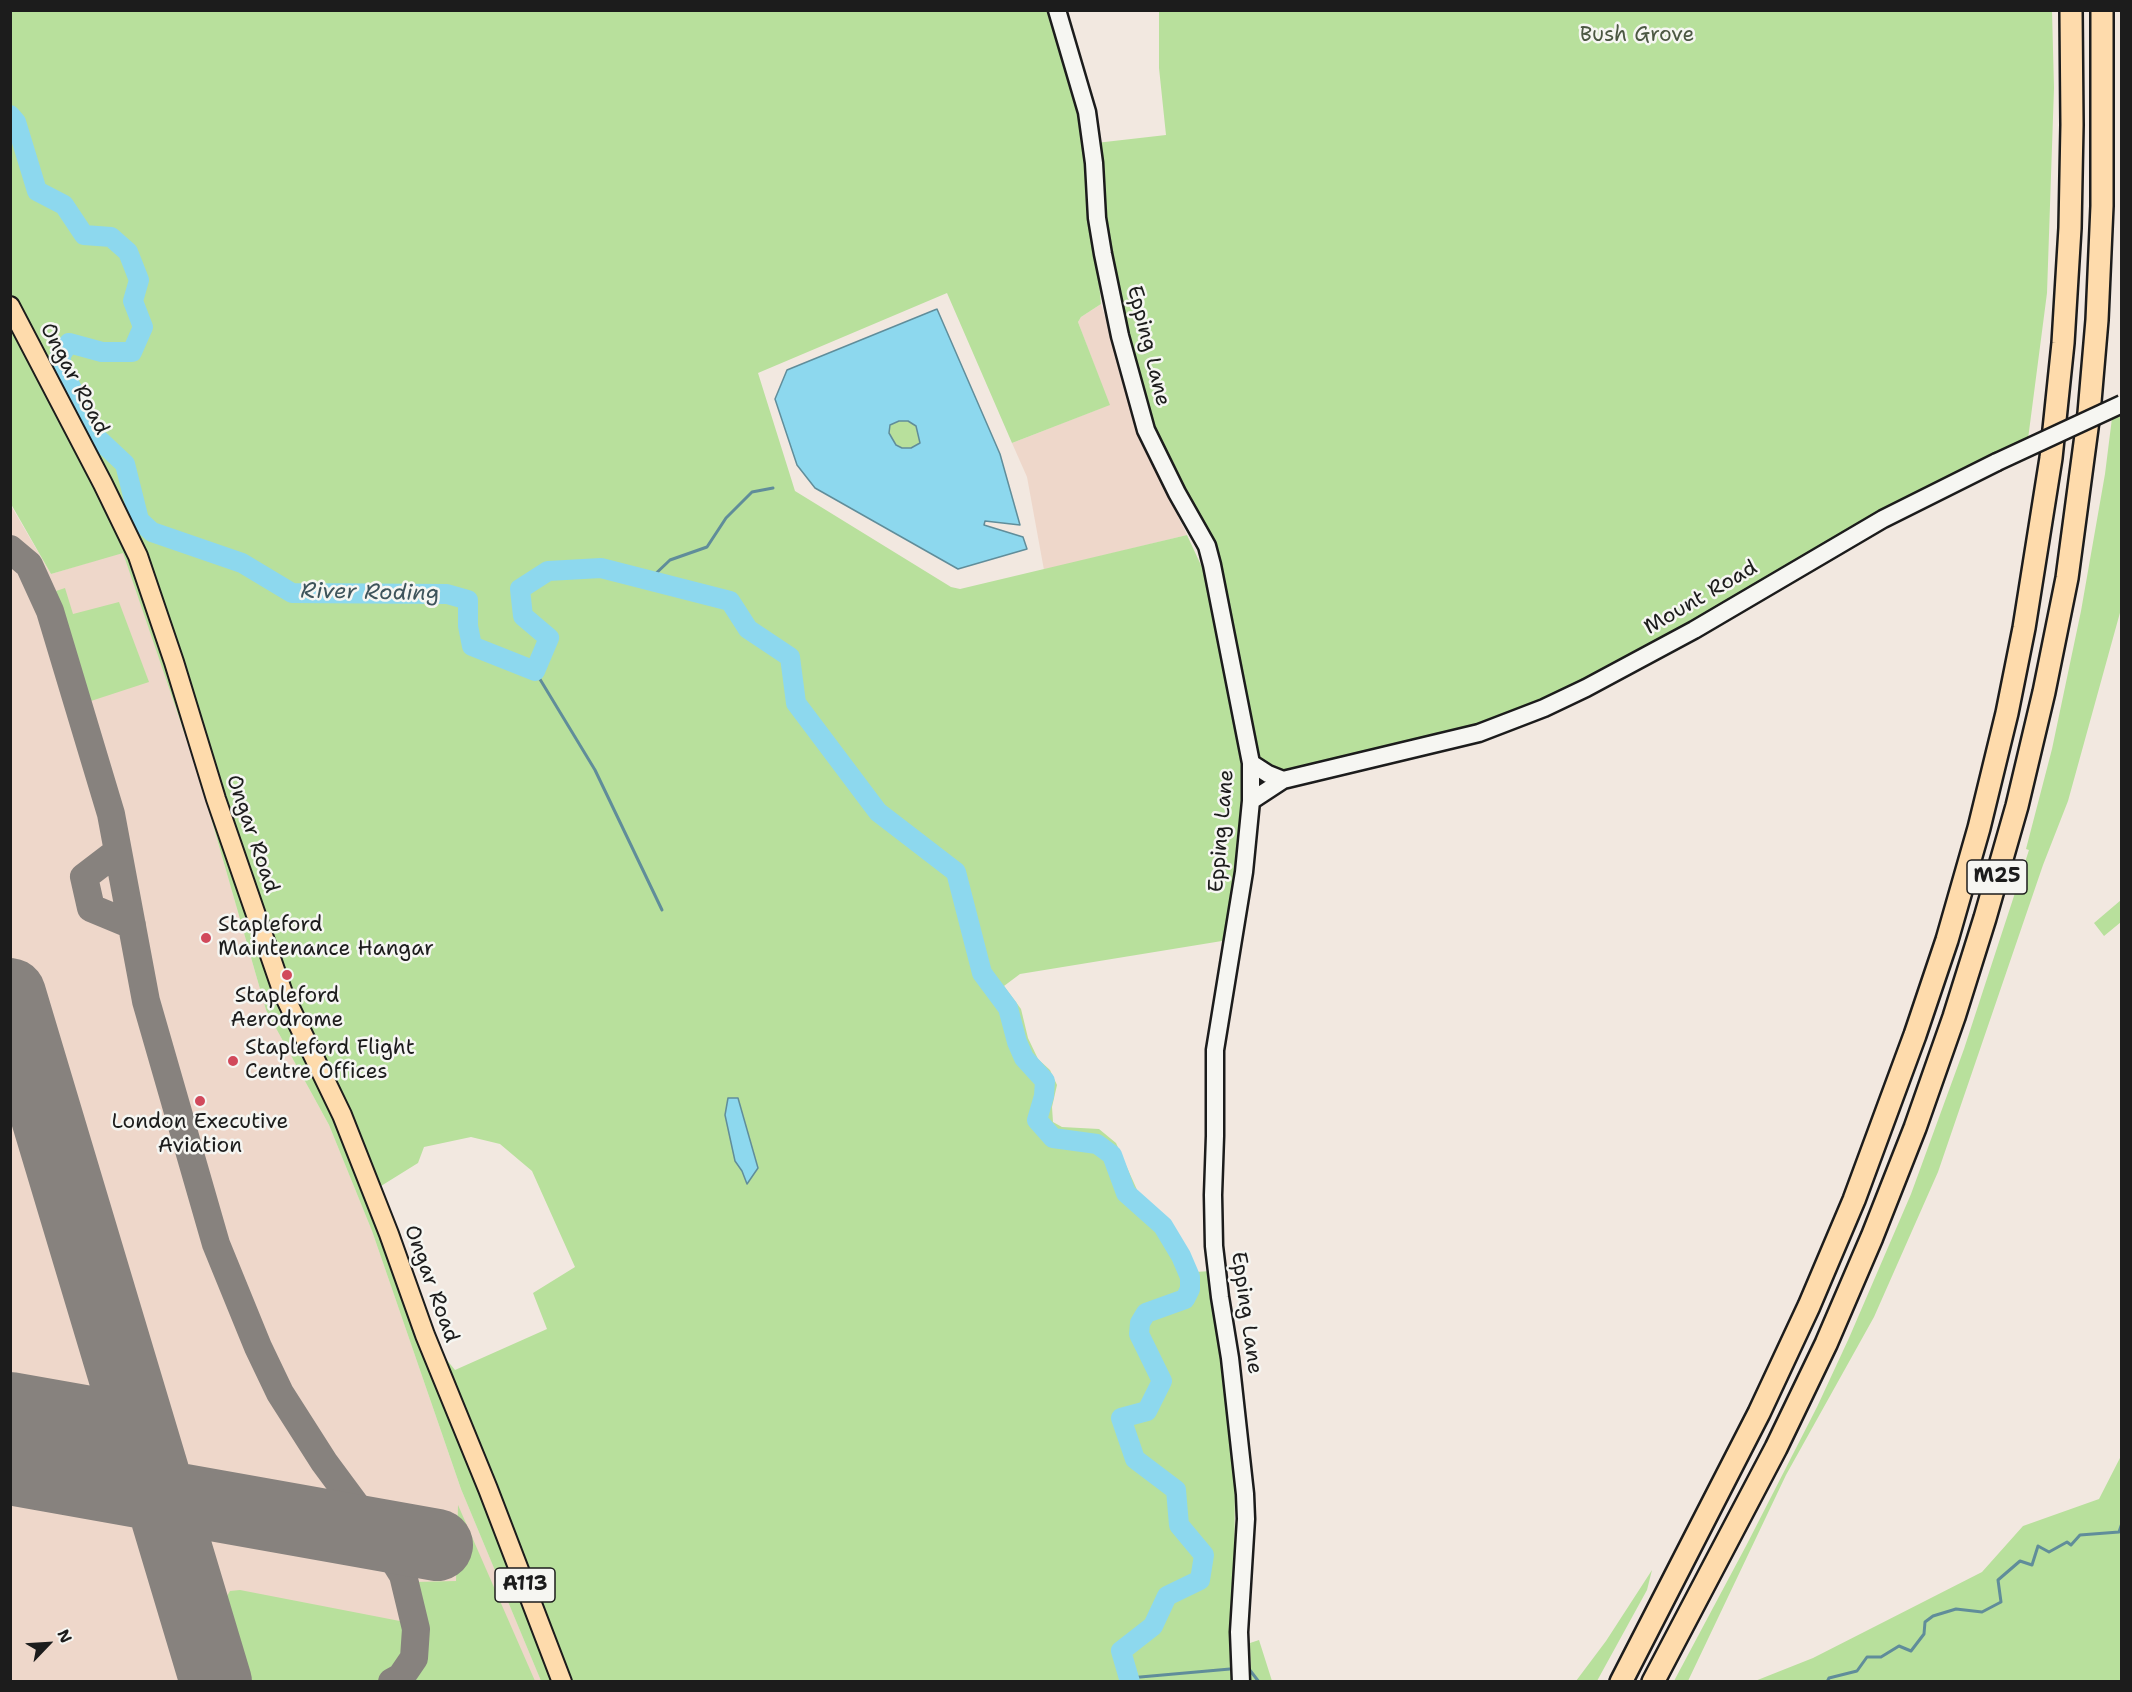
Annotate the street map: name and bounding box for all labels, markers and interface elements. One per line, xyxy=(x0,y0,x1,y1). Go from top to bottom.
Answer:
park label: Bush Grove xyxy=(1580,23,1694,49)
street label: Epping Lane xyxy=(1121,283,1175,409)
street label: Ongar Road xyxy=(34,319,114,439)
street label: Mount Road xyxy=(1640,555,1762,641)
water label: River Roding xyxy=(300,579,440,607)
street label: Epping Lane xyxy=(1204,769,1240,893)
street label: Ongar Road xyxy=(220,772,284,896)
road number: M25 xyxy=(1967,860,2027,894)
place label: Stapleford Maintenance Hangar xyxy=(218,913,434,963)
marker: Stapleford Maintenance Hangar xyxy=(199,931,213,945)
marker: Stapleford Aerodrome xyxy=(280,968,294,982)
place label: Stapleford Aerodrome xyxy=(231,984,343,1034)
place label: Stapleford Flight Centre Offices xyxy=(245,1036,415,1086)
marker: Stapleford Flight Centre Offices xyxy=(226,1054,240,1068)
marker: London Executive Aviation xyxy=(193,1094,207,1108)
place label: London Executive Aviation xyxy=(112,1110,288,1160)
street label: Ongar Road xyxy=(398,1222,464,1346)
street label: Epping Lane xyxy=(1225,1250,1267,1376)
road number: A113 xyxy=(495,1568,555,1602)
north arrow xyxy=(18,1614,78,1674)
text: N xyxy=(53,1626,77,1646)

